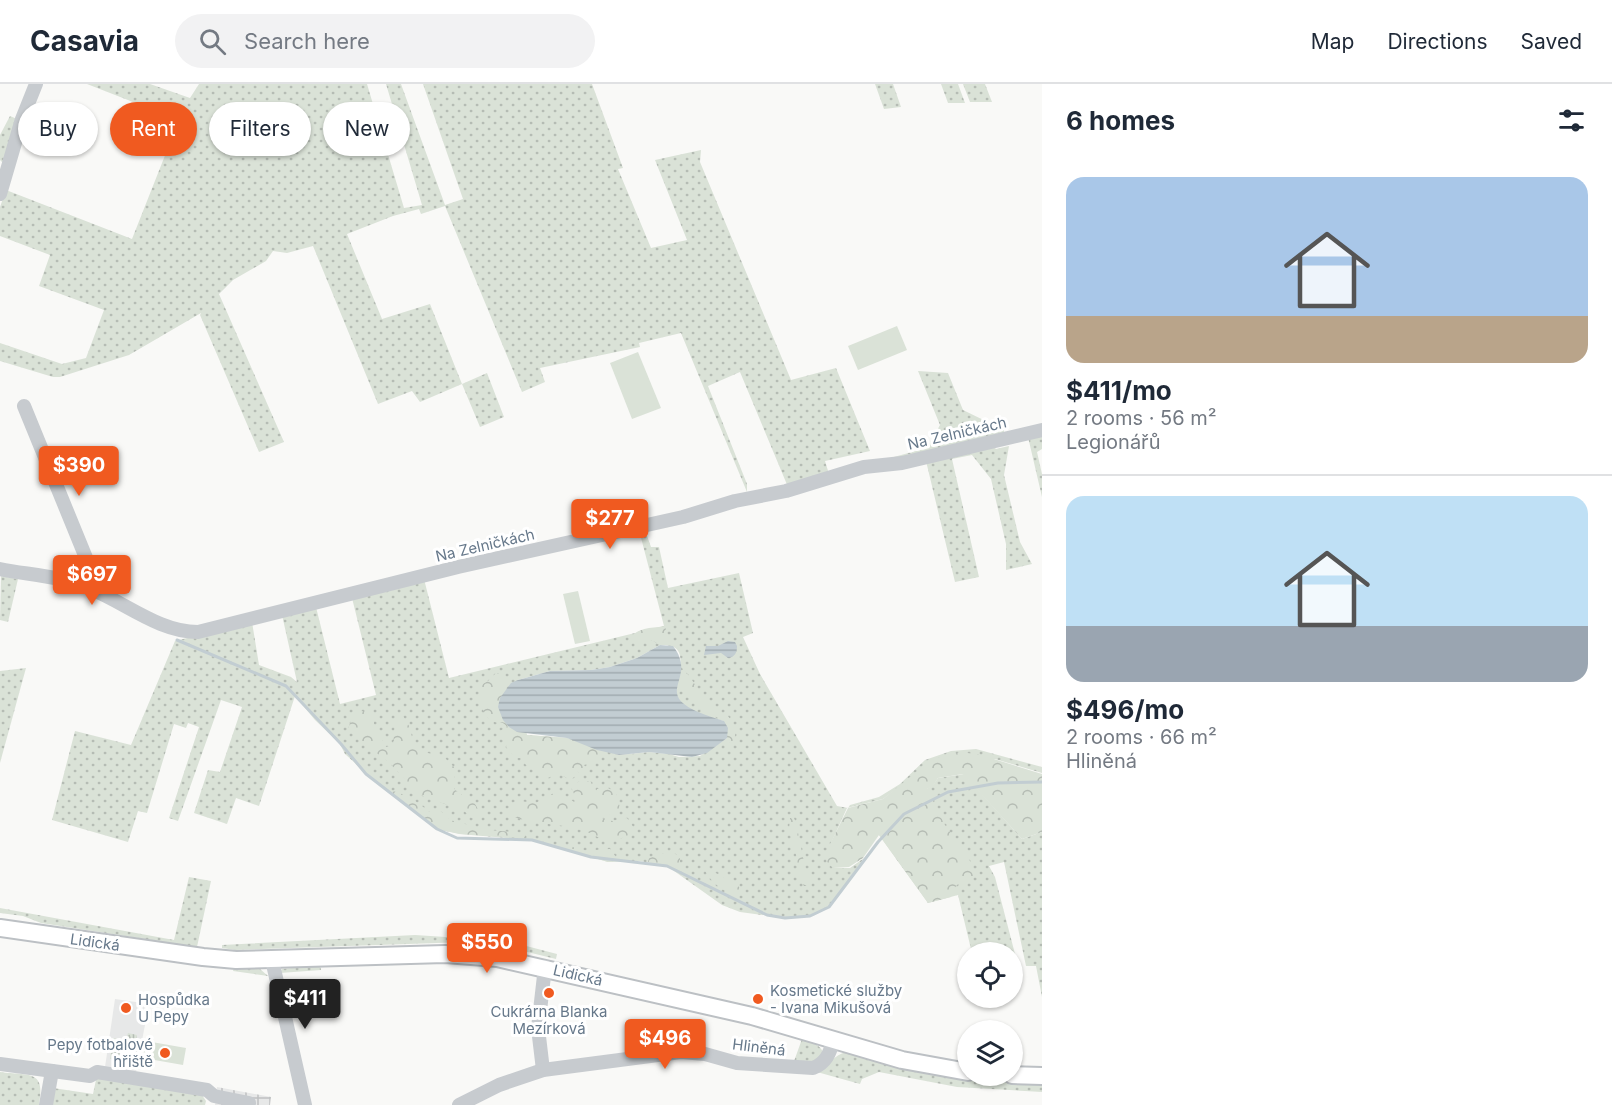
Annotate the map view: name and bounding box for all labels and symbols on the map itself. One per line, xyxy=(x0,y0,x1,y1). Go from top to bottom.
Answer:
street label: Na Zelničkách xyxy=(906,412,1008,454)
pin: $390 xyxy=(43,446,115,497)
pin: $277 xyxy=(574,499,646,550)
street label: Na Zelničkách xyxy=(434,524,536,566)
pin: $697 xyxy=(56,555,128,606)
pin: $550 xyxy=(451,923,523,974)
street label: Lidická xyxy=(69,929,121,955)
street label: Lidická xyxy=(551,960,605,990)
pin: $411 xyxy=(269,979,341,1030)
place label: Kosmetické služby - Ivana Mikušová xyxy=(770,981,903,1017)
marker: Cukrárna Blanka Mezírková xyxy=(542,986,556,1000)
place label: Hospůdka U Pepy xyxy=(138,990,210,1026)
marker: Kosmetické služby - Ivana Mikušová xyxy=(751,992,765,1006)
marker: Hospůdka U Pepy xyxy=(119,1001,133,1015)
place label: Cukrárna Blanka Mezírková xyxy=(491,1002,607,1038)
pin: $496 xyxy=(629,1019,701,1070)
street label: Hliněná xyxy=(731,1034,787,1060)
place label: Pepy fotbalové hřiště xyxy=(47,1035,153,1071)
marker: Pepy fotbalové hřiště xyxy=(158,1046,172,1060)

